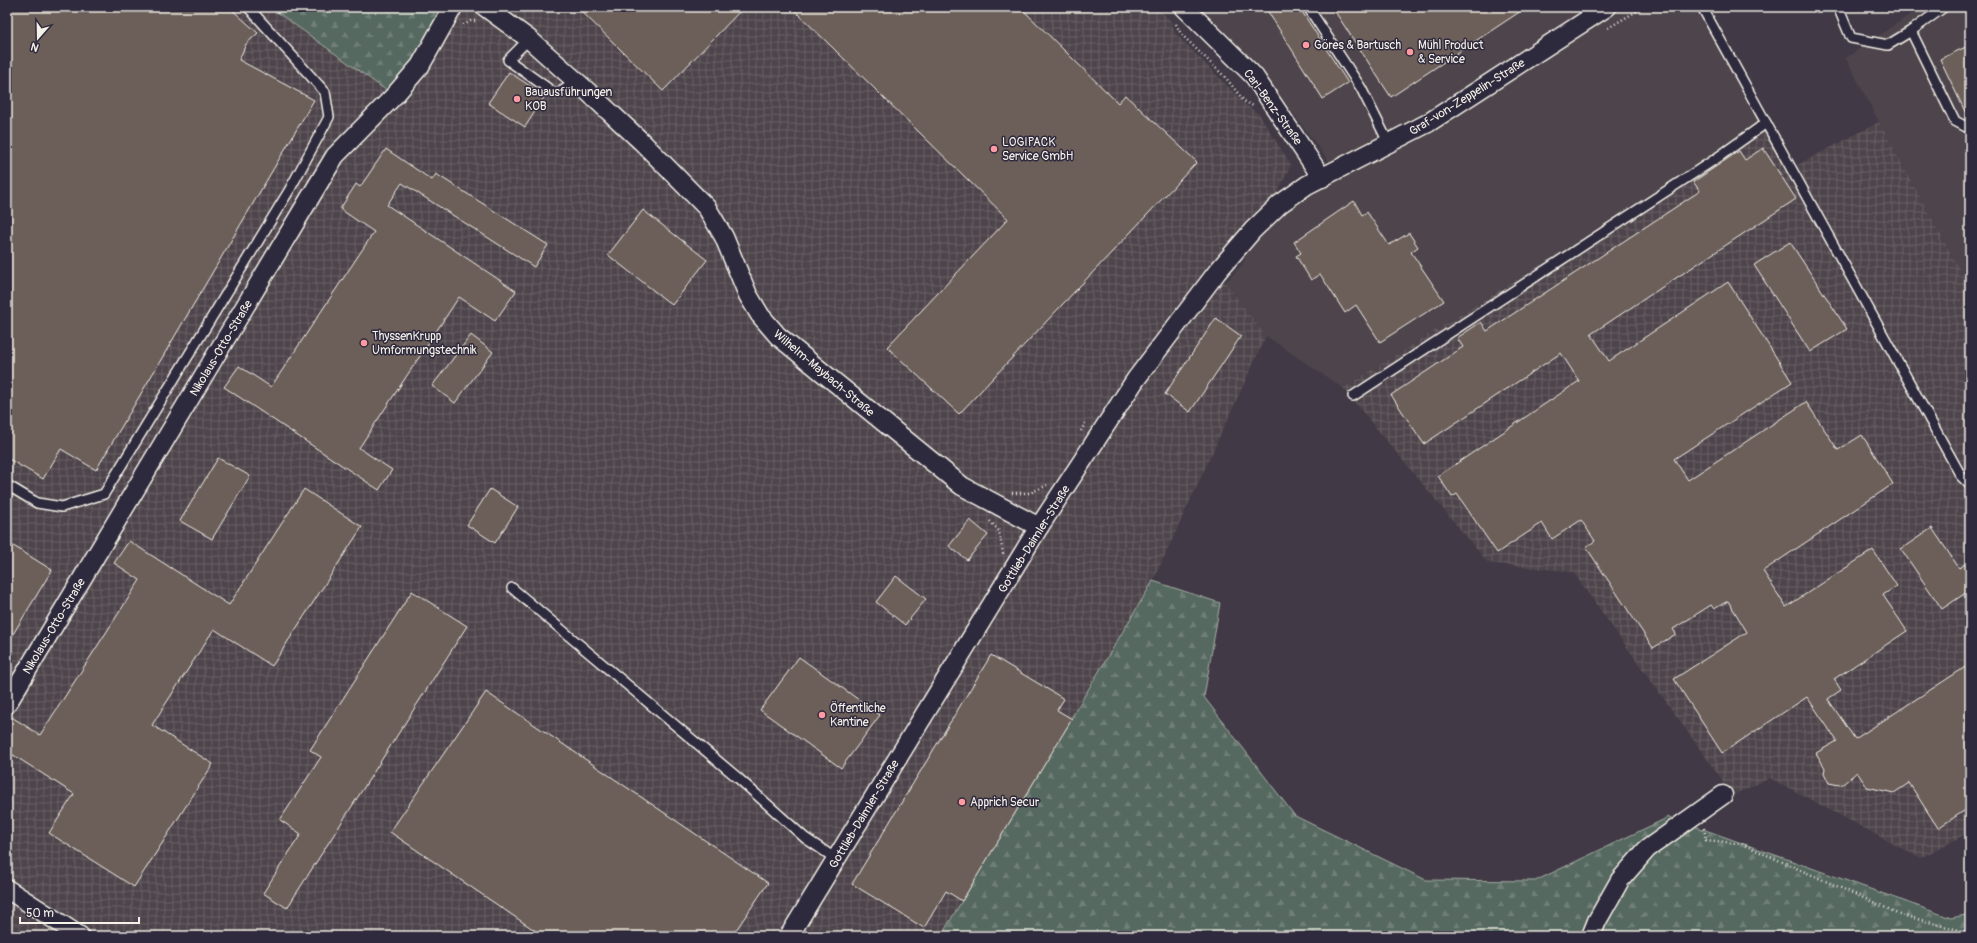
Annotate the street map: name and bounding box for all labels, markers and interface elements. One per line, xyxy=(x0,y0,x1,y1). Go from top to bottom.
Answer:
north arrow xyxy=(18,18,58,58)
place label: Göres & Bartusch xyxy=(1314,38,1402,53)
place label: Mühl Product & Service xyxy=(1418,38,1484,67)
text: N xyxy=(29,39,40,54)
marker: Göres & Bartusch xyxy=(1301,40,1311,50)
marker: Mühl Product & Service xyxy=(1405,47,1415,57)
street label: Graf-von-Zeppelin-Straße xyxy=(1407,56,1528,139)
street label: Carl-Benz-Straße xyxy=(1240,66,1305,148)
place label: Bauausführungen KOB xyxy=(525,85,612,114)
marker: Bauausführungen KOB xyxy=(512,94,522,104)
place label: LOGIPACK Service GmbH xyxy=(1002,135,1074,164)
marker: LOGIPACK Service GmbH xyxy=(989,144,999,154)
street label: Nikolaus-Otto-Straße xyxy=(187,297,256,399)
street label: Wilhelm-Maybach-Straße xyxy=(770,327,877,420)
place label: ThyssenKrupp Umformungstechnik xyxy=(372,329,477,358)
marker: ThyssenKrupp Umformungstechnik xyxy=(359,338,369,348)
street label: Gottlieb-Daimler-Straße xyxy=(995,483,1074,596)
street label: Nikolaus-Otto-Straße xyxy=(20,575,89,677)
place label: Öffentliche Kantine xyxy=(830,700,886,730)
marker: Öffentliche Kantine xyxy=(817,710,827,720)
street label: Gottlieb-Daimler-Straße xyxy=(826,757,903,871)
place label: Apprich Secur xyxy=(970,795,1040,810)
marker: Apprich Secur xyxy=(957,797,967,807)
scale bar xyxy=(20,899,139,925)
text: 50 m xyxy=(26,906,54,921)

